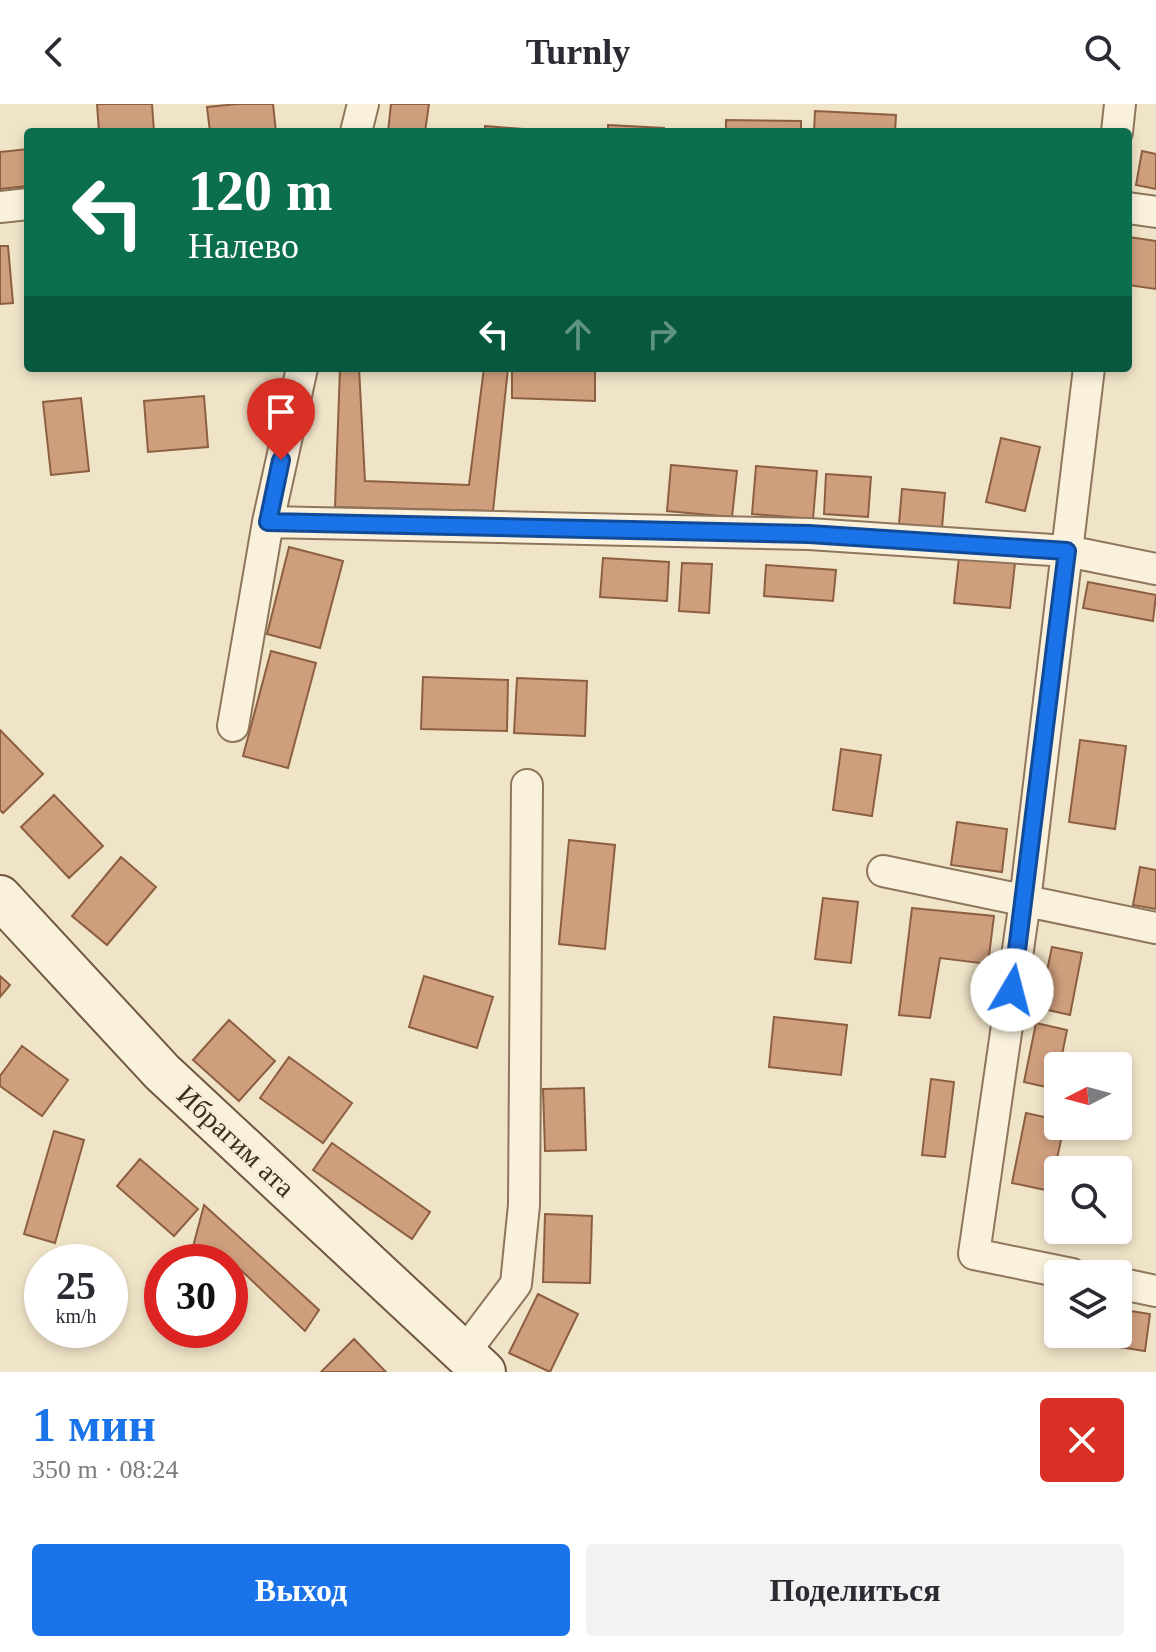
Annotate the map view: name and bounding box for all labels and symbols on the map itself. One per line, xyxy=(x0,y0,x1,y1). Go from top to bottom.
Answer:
pin xyxy=(247,378,315,460)
position arrow xyxy=(970,948,1054,1032)
north arrow xyxy=(1044,1052,1132,1140)
street label: Ибрагим ата xyxy=(171,1079,301,1203)
speed limit sign: 30 xyxy=(144,1244,248,1348)

